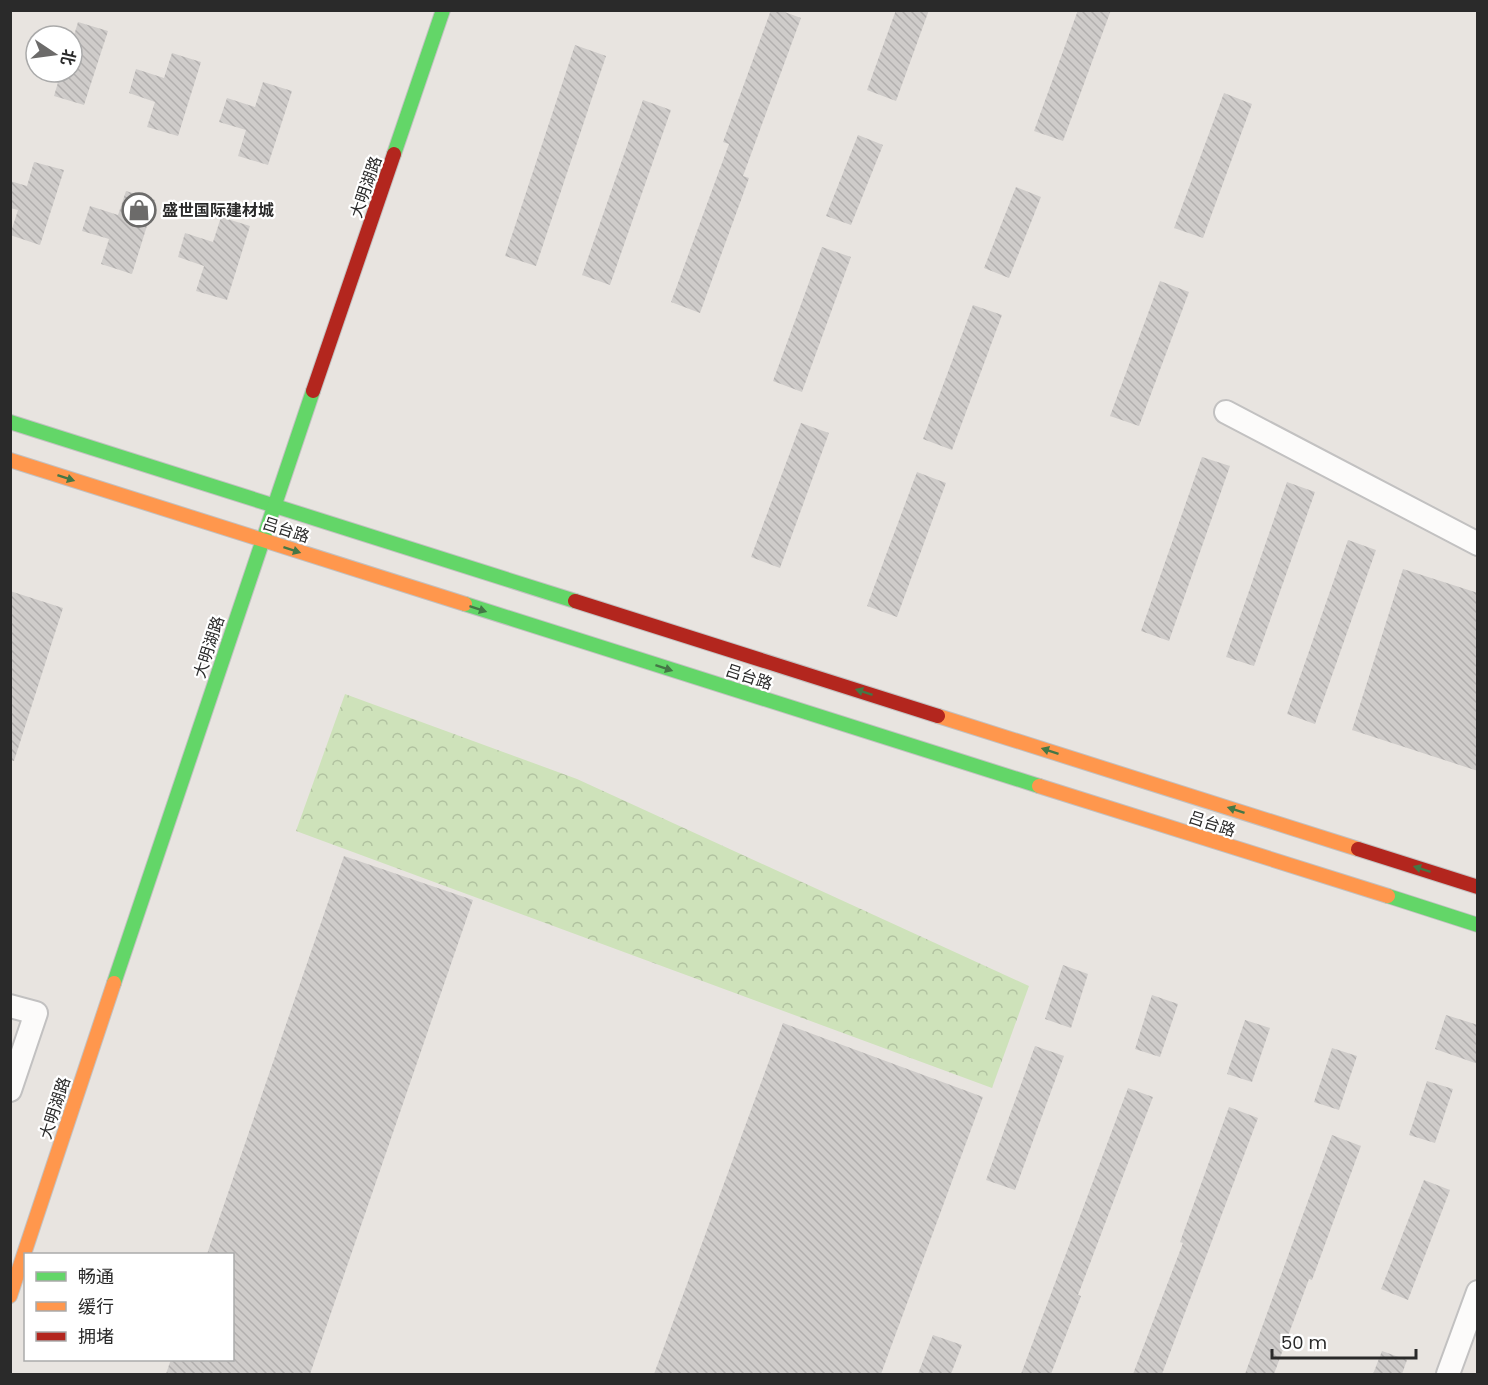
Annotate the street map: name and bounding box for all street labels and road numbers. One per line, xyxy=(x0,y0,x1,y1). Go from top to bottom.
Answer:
street label: 大明湖路 xyxy=(345,153,387,221)
street label: 吕台路 xyxy=(260,512,312,548)
street label: 大明湖路 xyxy=(188,613,230,681)
street label: 吕台路 xyxy=(723,659,775,695)
street label: 吕台路 xyxy=(1186,806,1238,842)
street label: 大明湖路 xyxy=(34,1074,76,1142)

